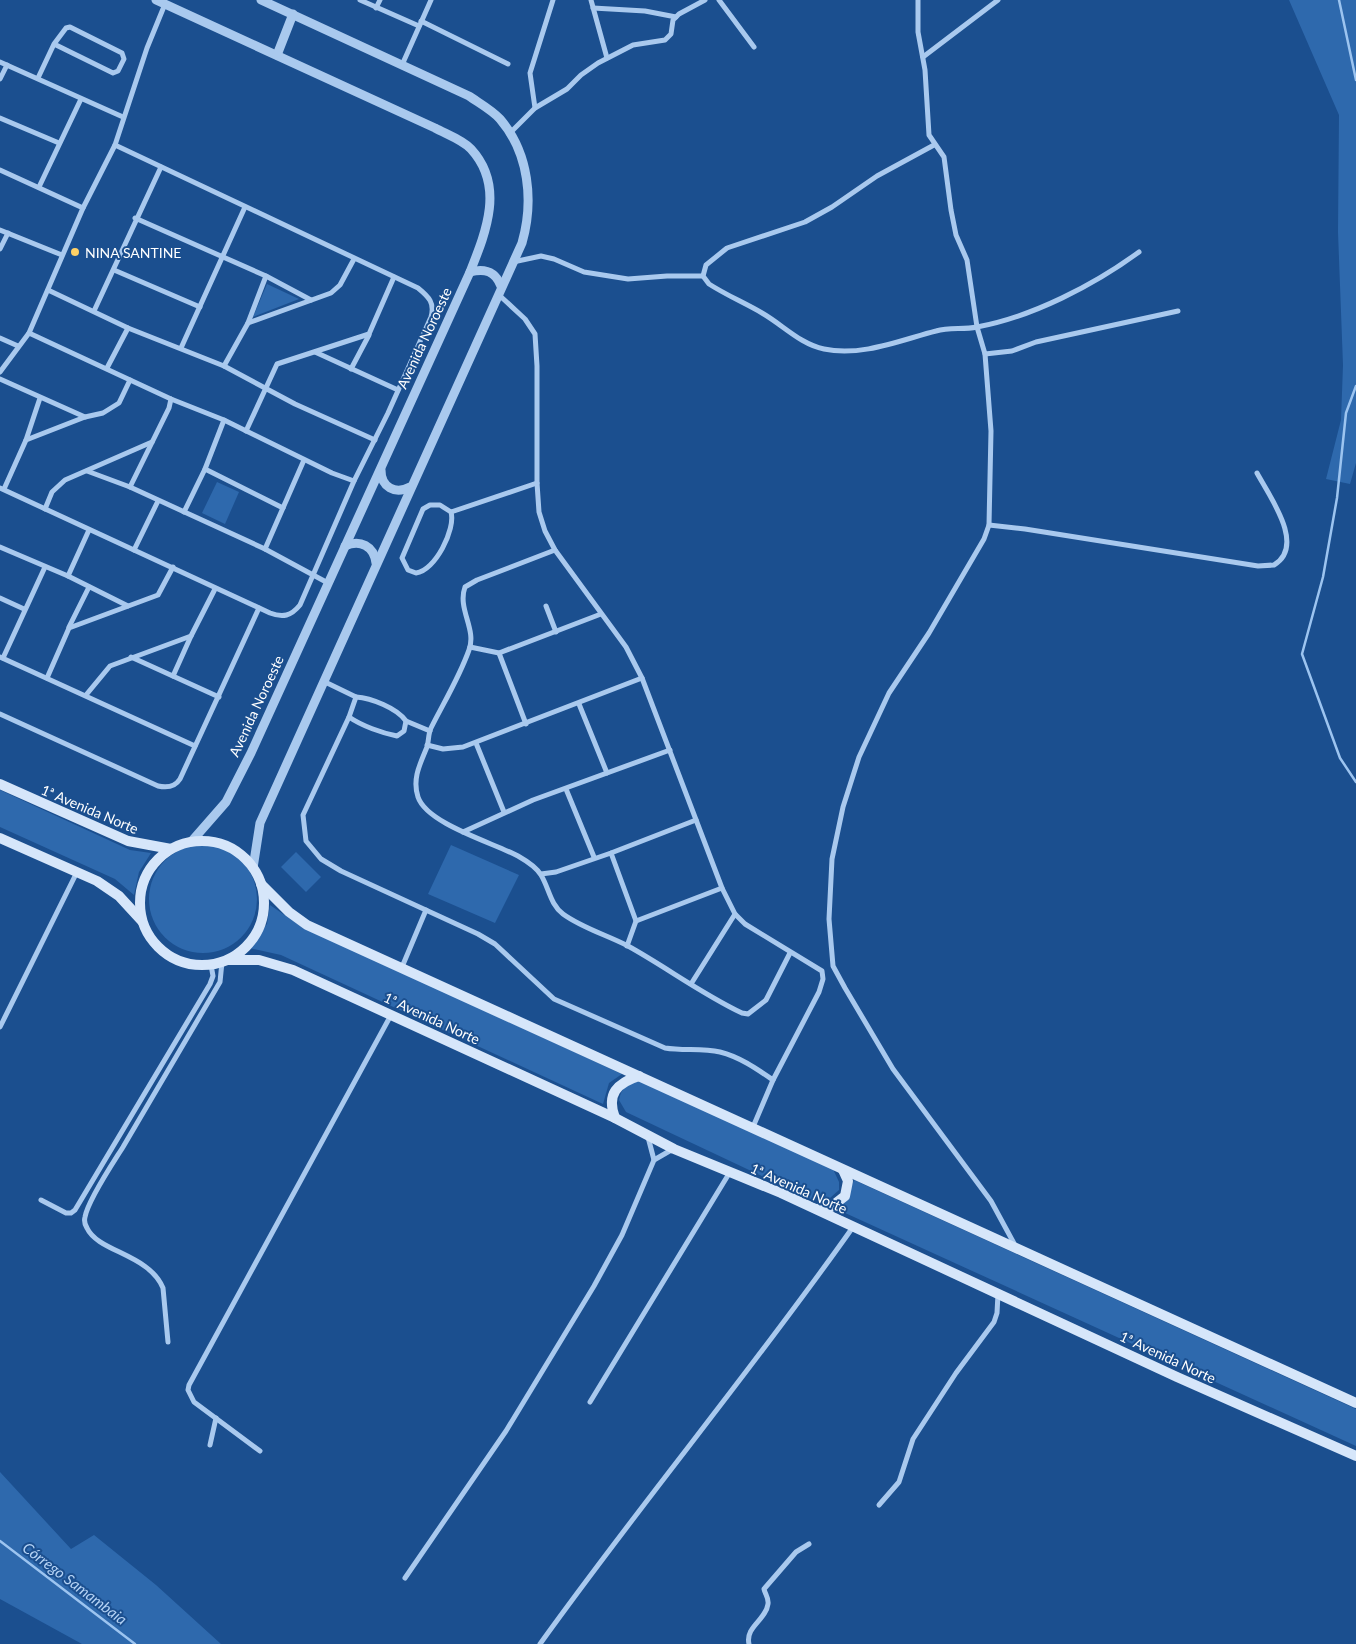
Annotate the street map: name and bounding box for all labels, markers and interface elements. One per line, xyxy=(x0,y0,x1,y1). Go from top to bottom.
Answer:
place label: NINA SANTINE xyxy=(85,244,181,261)
marker: NINA SANTINE xyxy=(69,246,81,258)
street label: Avenida Noroeste xyxy=(393,285,455,391)
street label: Avenida Noroeste xyxy=(225,653,287,759)
street label: 1ᵃ Avenida Norte xyxy=(39,781,141,837)
street label: 1ᵃ Avenida Norte xyxy=(381,988,483,1048)
street label: 1ᵃ Avenida Norte xyxy=(748,1159,850,1217)
street label: 1ᵃ Avenida Norte xyxy=(1117,1327,1219,1387)
water label: Córrego Samambaia xyxy=(19,1538,131,1628)

